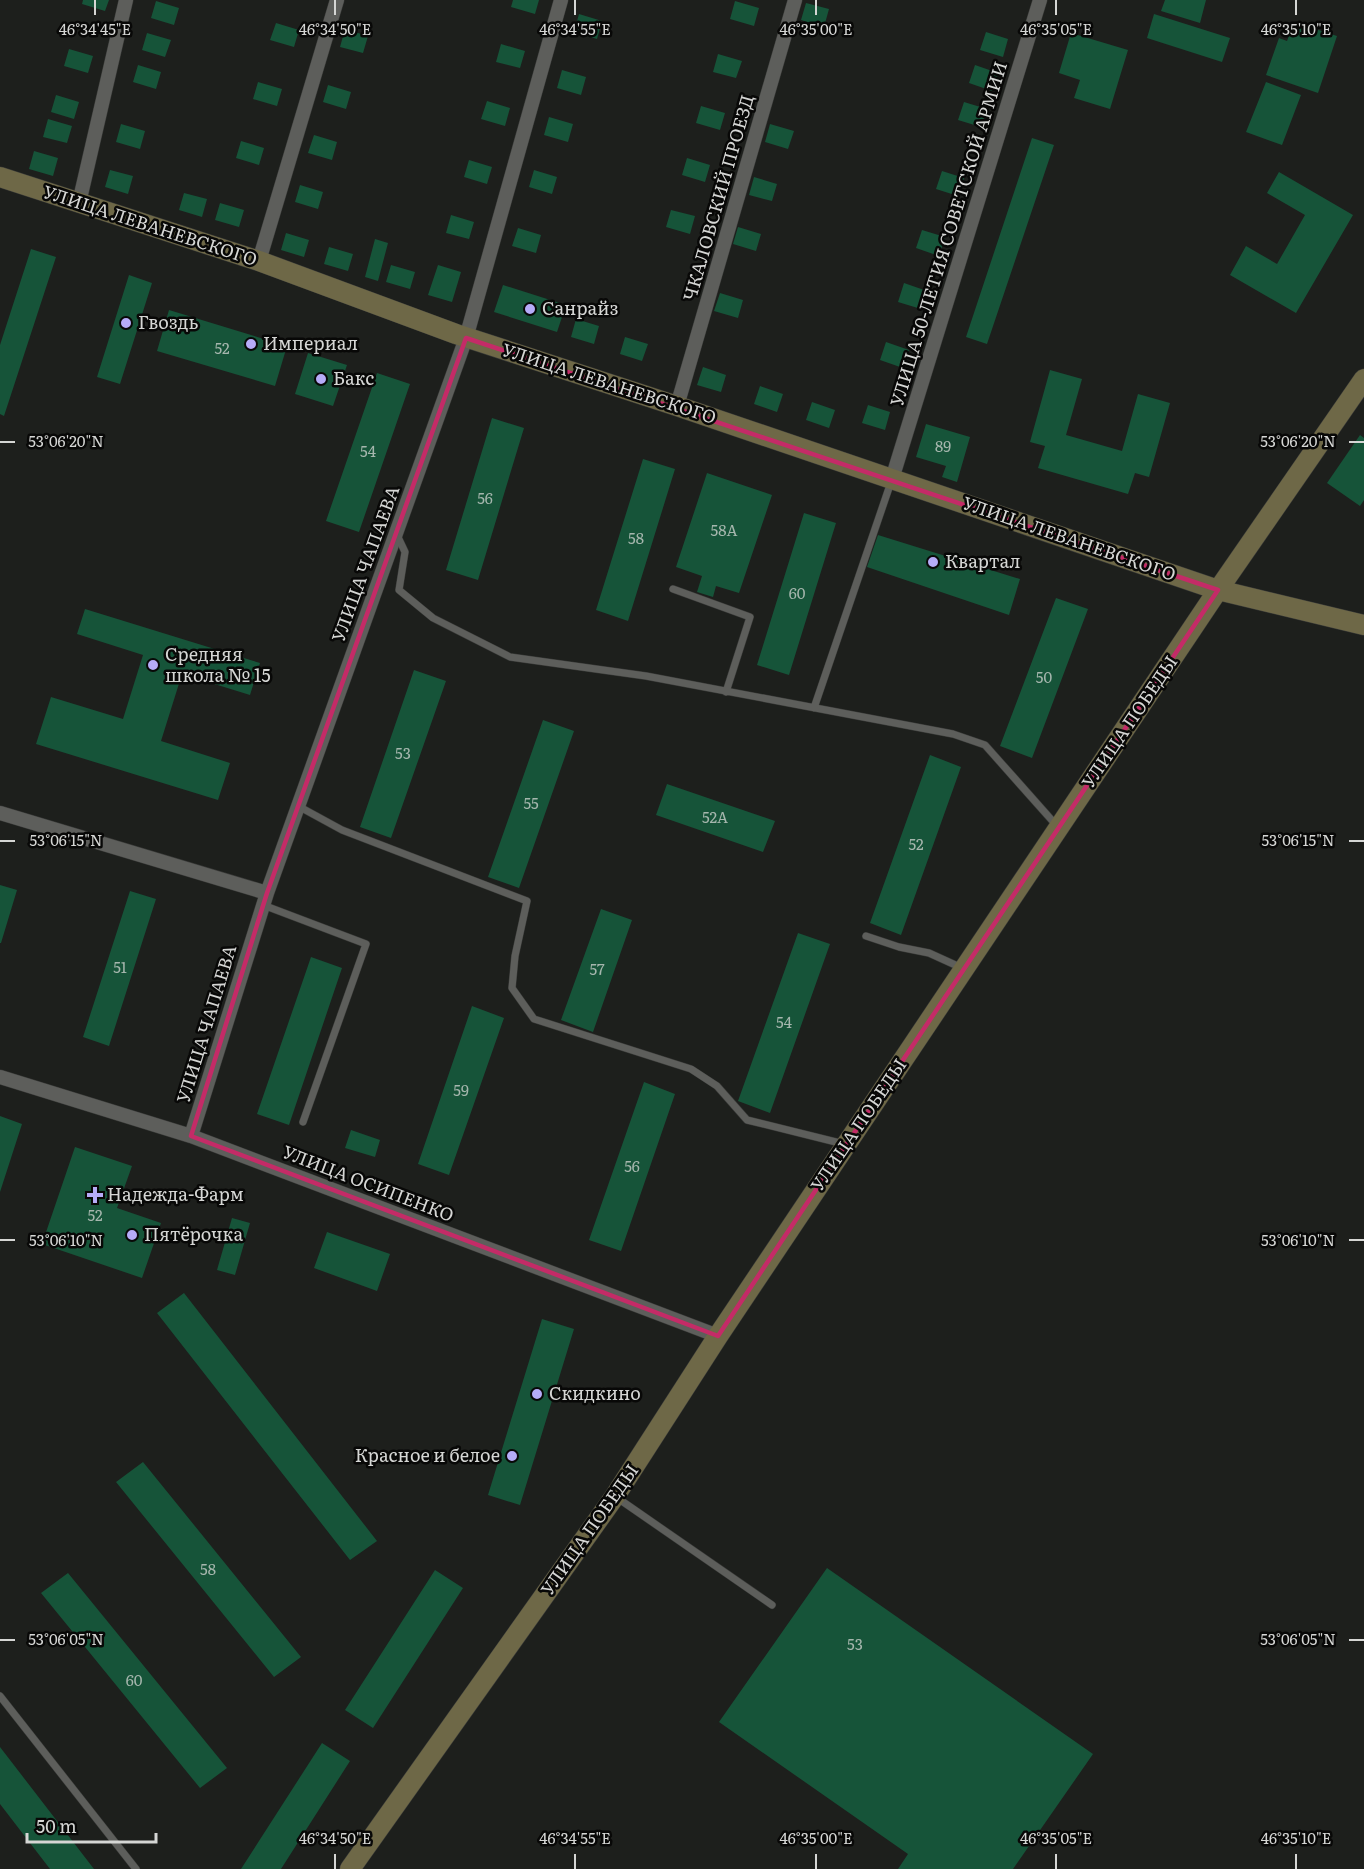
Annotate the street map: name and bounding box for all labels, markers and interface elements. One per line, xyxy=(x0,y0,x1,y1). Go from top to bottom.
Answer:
text: 46°34'45"E xyxy=(59,17,131,40)
text: 46°34'50"E xyxy=(299,17,371,40)
text: 46°34'55"E xyxy=(539,17,611,40)
text: 46°35'00"E xyxy=(779,17,853,40)
text: 46°35'05"E xyxy=(1020,17,1092,40)
text: 46°35'10"E xyxy=(1261,17,1331,40)
street label: УЛИЦА 50-ЛЕТИЯ СОВЕТСКОЙ АРМИИ xyxy=(882,58,1013,409)
street label: ЧКАЛОВСКИЙ ПРОЕЗД xyxy=(675,91,760,304)
street label: УЛИЦА ЛЕВАНЕВСКОГО xyxy=(40,177,261,272)
place label: Санрайз xyxy=(542,294,618,321)
marker: Санрайз xyxy=(523,302,537,316)
place label: Гвоздь xyxy=(138,308,198,335)
marker: Гвоздь xyxy=(119,316,133,330)
place label: Империал xyxy=(263,329,358,356)
street label: УЛИЦА ЛЕВАНЕВСКОГО xyxy=(499,335,720,430)
house number: 52 xyxy=(214,336,230,359)
marker: Империал xyxy=(244,337,258,351)
place label: Бакс xyxy=(333,364,374,391)
marker: Бакс xyxy=(314,372,328,386)
text: 53°06'20"N xyxy=(28,429,104,452)
text: 53°06'20"N xyxy=(1260,429,1336,452)
house number: 89 xyxy=(935,434,951,457)
house number: 54 xyxy=(360,439,376,462)
street label: УЛИЦА ЧАПАЕВА xyxy=(324,482,405,645)
house number: 56 xyxy=(477,486,493,509)
street label: УЛИЦА ЛЕВАНЕВСКОГО xyxy=(959,488,1180,587)
house number: 58А xyxy=(711,518,737,541)
house number: 58 xyxy=(628,526,644,549)
place label: Квартал xyxy=(945,547,1021,574)
marker: Квартал xyxy=(926,555,940,569)
house number: 60 xyxy=(789,581,806,604)
place label: Средняя школа № 15 xyxy=(165,640,271,688)
street label: УЛИЦА ПОБЕДЫ xyxy=(1074,649,1183,793)
marker: Средняя школа № 15 xyxy=(146,658,160,672)
house number: 50 xyxy=(1036,665,1052,688)
house number: 53 xyxy=(395,741,411,764)
house number: 55 xyxy=(523,791,539,814)
house number: 52А xyxy=(702,805,728,828)
text: 53°06'15"N xyxy=(30,828,102,851)
text: 53°06'15"N xyxy=(1262,828,1334,851)
house number: 52 xyxy=(908,832,924,855)
street label: УЛИЦА ЧАПАЕВА xyxy=(169,941,242,1106)
house number: 51 xyxy=(113,955,127,978)
house number: 57 xyxy=(589,957,605,980)
house number: 54 xyxy=(776,1010,792,1033)
street label: УЛИЦА ПОБЕДЫ xyxy=(803,1052,912,1196)
house number: 59 xyxy=(453,1078,469,1101)
street label: УЛИЦА ОСИПЕНКО xyxy=(279,1137,458,1228)
house number: 56 xyxy=(624,1154,640,1177)
place label: Надежда-Фарм xyxy=(107,1180,244,1207)
marker: Надежда-Фарм xyxy=(88,1188,102,1202)
house number: 52 xyxy=(87,1203,103,1226)
place label: Пятёрочка xyxy=(144,1220,243,1247)
text: 53°06'10"N xyxy=(29,1228,103,1251)
marker: Пятёрочка xyxy=(125,1228,139,1242)
text: 53°06'10"N xyxy=(1261,1228,1335,1251)
place label: Скидкино xyxy=(549,1379,641,1406)
marker: Скидкино xyxy=(530,1387,544,1401)
place label: Красное и белое xyxy=(355,1441,500,1468)
marker: Красное и белое xyxy=(505,1449,519,1463)
street label: УЛИЦА ПОБЕДЫ xyxy=(533,1458,644,1600)
house number: 58 xyxy=(200,1557,216,1580)
text: 53°06'05"N xyxy=(28,1627,104,1650)
text: 53°06'05"N xyxy=(1260,1627,1336,1650)
house number: 53 xyxy=(847,1632,863,1655)
house number: 60 xyxy=(126,1668,143,1691)
scale bar xyxy=(27,1806,156,1844)
text: 50 m xyxy=(36,1812,77,1839)
text: 46°34'50"E xyxy=(299,1826,371,1849)
text: 46°34'55"E xyxy=(539,1826,611,1849)
text: 46°35'00"E xyxy=(779,1826,853,1849)
text: 46°35'05"E xyxy=(1020,1826,1092,1849)
text: 46°35'10"E xyxy=(1261,1826,1331,1849)

